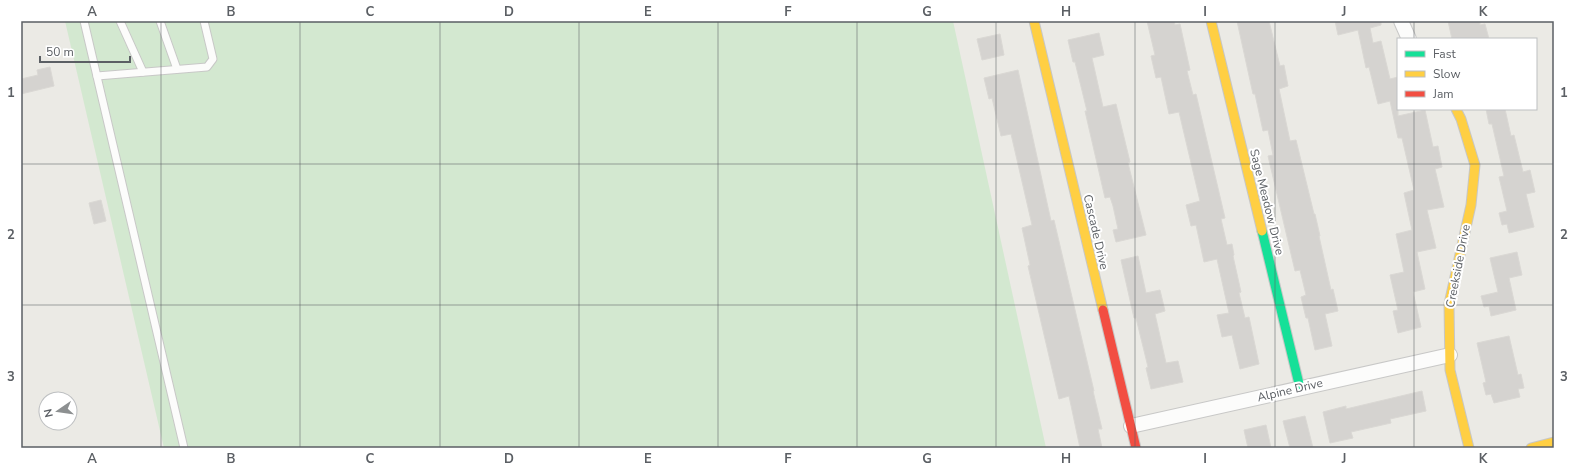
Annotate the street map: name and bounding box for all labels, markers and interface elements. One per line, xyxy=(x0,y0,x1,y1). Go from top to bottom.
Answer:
text: A xyxy=(87,3,97,21)
text: B xyxy=(227,3,236,21)
text: C xyxy=(366,3,375,21)
text: D xyxy=(504,3,514,21)
text: E xyxy=(644,3,652,21)
text: F xyxy=(784,3,792,21)
text: G xyxy=(922,3,932,21)
text: H xyxy=(1061,3,1071,21)
text: I xyxy=(1203,3,1207,21)
text: J xyxy=(1341,3,1346,21)
text: K xyxy=(1479,3,1488,21)
scale bar xyxy=(40,38,130,64)
legend xyxy=(1397,38,1537,110)
text: 50 m xyxy=(46,44,74,60)
text: Fast xyxy=(1433,46,1456,62)
text: Slow xyxy=(1433,66,1461,82)
text: 1 xyxy=(7,84,15,102)
text: 1 xyxy=(1560,84,1568,102)
text: Jam xyxy=(1432,86,1454,102)
street label: Sage Meadow Drive xyxy=(1246,147,1288,257)
street label: Cascade Drive xyxy=(1080,193,1112,271)
street label: Creekside Drive xyxy=(1442,223,1474,309)
text: 2 xyxy=(7,226,15,244)
text: 2 xyxy=(1560,226,1568,244)
text: 3 xyxy=(7,368,15,386)
text: 3 xyxy=(1560,368,1568,386)
street label: Alpine Drive xyxy=(1256,375,1324,405)
north arrow xyxy=(38,391,78,431)
text: N xyxy=(41,407,57,419)
text: A xyxy=(87,450,97,468)
text: B xyxy=(227,450,236,468)
text: C xyxy=(366,450,375,468)
text: D xyxy=(504,450,514,468)
text: E xyxy=(644,450,652,468)
text: F xyxy=(784,450,792,468)
text: G xyxy=(922,450,932,468)
text: H xyxy=(1061,450,1071,468)
text: I xyxy=(1203,450,1207,468)
text: J xyxy=(1341,450,1346,468)
text: K xyxy=(1479,450,1488,468)

